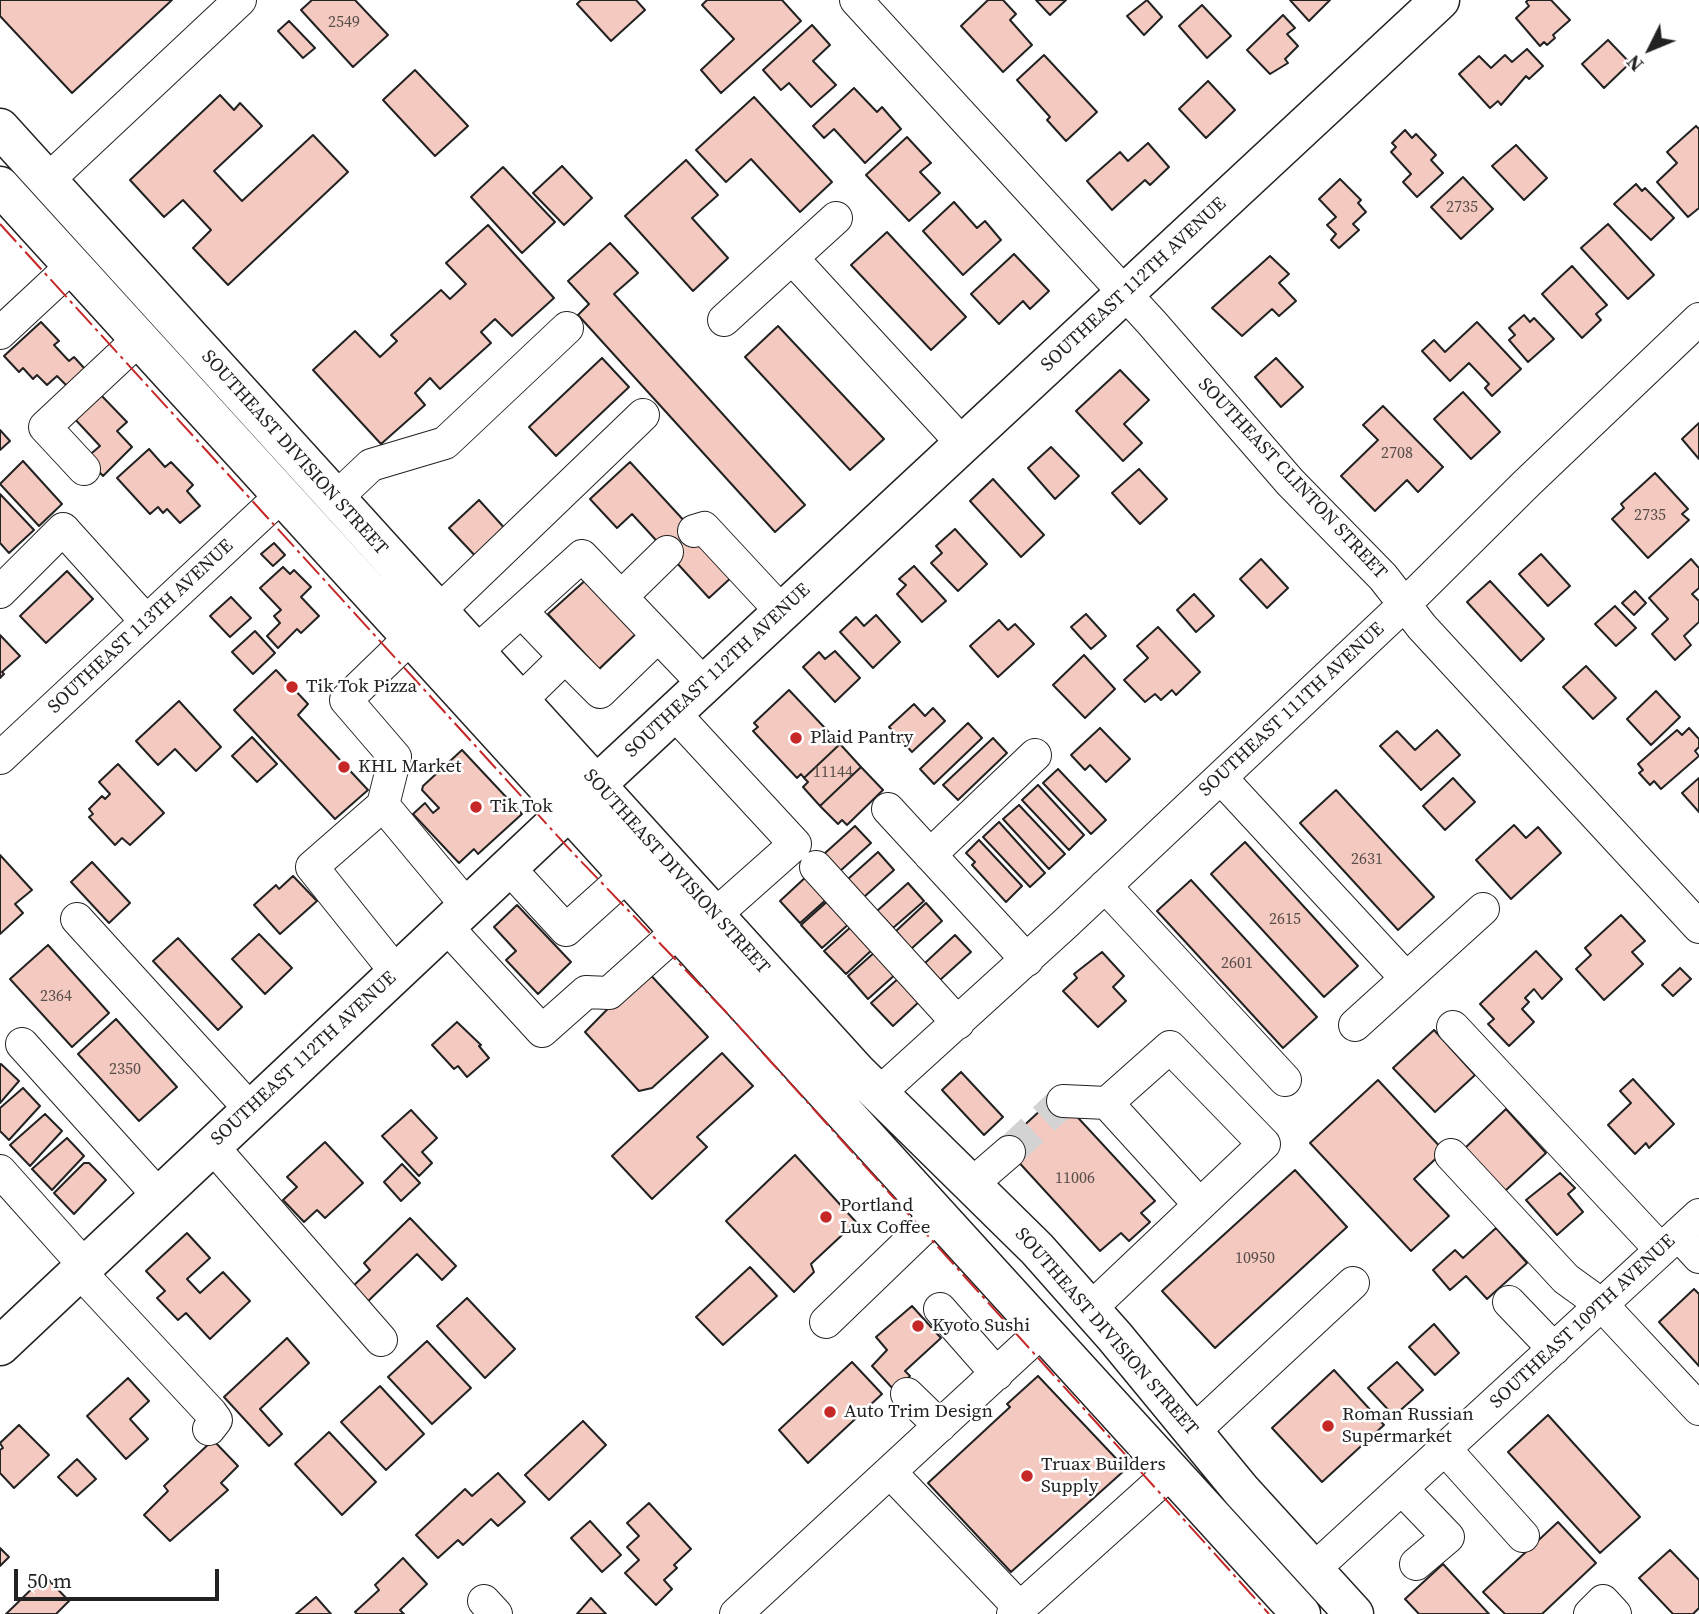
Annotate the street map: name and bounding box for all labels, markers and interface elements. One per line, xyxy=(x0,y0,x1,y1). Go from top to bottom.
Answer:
house number: 2549 xyxy=(328,13,360,33)
north arrow xyxy=(1615,14,1685,84)
text: N xyxy=(1620,49,1649,77)
street label: SOUTHEAST 112TH AVENUE xyxy=(1037,193,1231,377)
house number: 2735 xyxy=(1446,198,1478,218)
street label: SOUTHEAST DIVISION STREET xyxy=(196,346,392,560)
street label: SOUTHEAST CLINTON STREET xyxy=(1193,374,1391,584)
house number: 2708 xyxy=(1381,444,1413,464)
house number: 2735 xyxy=(1634,506,1666,526)
street label: SOUTHEAST 113TH AVENUE xyxy=(44,535,238,719)
street label: SOUTHEAST 112TH AVENUE xyxy=(621,579,815,763)
street label: SOUTHEAST 111TH AVENUE xyxy=(1195,618,1389,802)
place label: Tik Tok Pizza xyxy=(306,676,417,698)
marker: Tik Tok Pizza xyxy=(284,679,300,695)
place label: Plaid Pantry xyxy=(810,727,914,749)
marker: Plaid Pantry xyxy=(788,730,804,746)
place label: KHL Market xyxy=(358,756,461,778)
marker: KHL Market xyxy=(336,759,352,775)
house number: 11144 xyxy=(813,763,853,783)
street label: SOUTHEAST DIVISION STREET xyxy=(578,765,774,979)
place label: Tik Tok xyxy=(490,796,553,818)
marker: Tik Tok xyxy=(468,799,484,815)
house number: 2631 xyxy=(1351,850,1383,870)
house number: 2615 xyxy=(1269,910,1301,930)
house number: 2601 xyxy=(1221,954,1253,974)
street label: SOUTHEAST 112TH AVENUE xyxy=(207,967,401,1151)
house number: 2364 xyxy=(40,987,72,1007)
house number: 2350 xyxy=(109,1060,141,1080)
house number: 11006 xyxy=(1055,1169,1095,1189)
place label: Portland Lux Coffee xyxy=(840,1195,930,1239)
marker: Portland Lux Coffee xyxy=(818,1209,834,1225)
street label: SOUTHEAST DIVISION STREET xyxy=(1010,1224,1202,1440)
street label: SOUTHEAST 109TH AVENUE xyxy=(1486,1230,1680,1414)
house number: 10950 xyxy=(1235,1249,1275,1269)
place label: Kyoto Sushi xyxy=(932,1315,1030,1337)
marker: Kyoto Sushi xyxy=(910,1318,926,1334)
place label: Auto Trim Design xyxy=(844,1401,993,1423)
marker: Auto Trim Design xyxy=(822,1404,838,1420)
place label: Roman Russian Supermarket xyxy=(1342,1404,1474,1448)
marker: Roman Russian Supermarket xyxy=(1320,1418,1336,1434)
place label: Truax Builders Supply xyxy=(1041,1454,1166,1498)
marker: Truax Builders Supply xyxy=(1019,1468,1035,1484)
scale bar xyxy=(18,1554,222,1598)
text: 50 m xyxy=(27,1566,72,1595)

